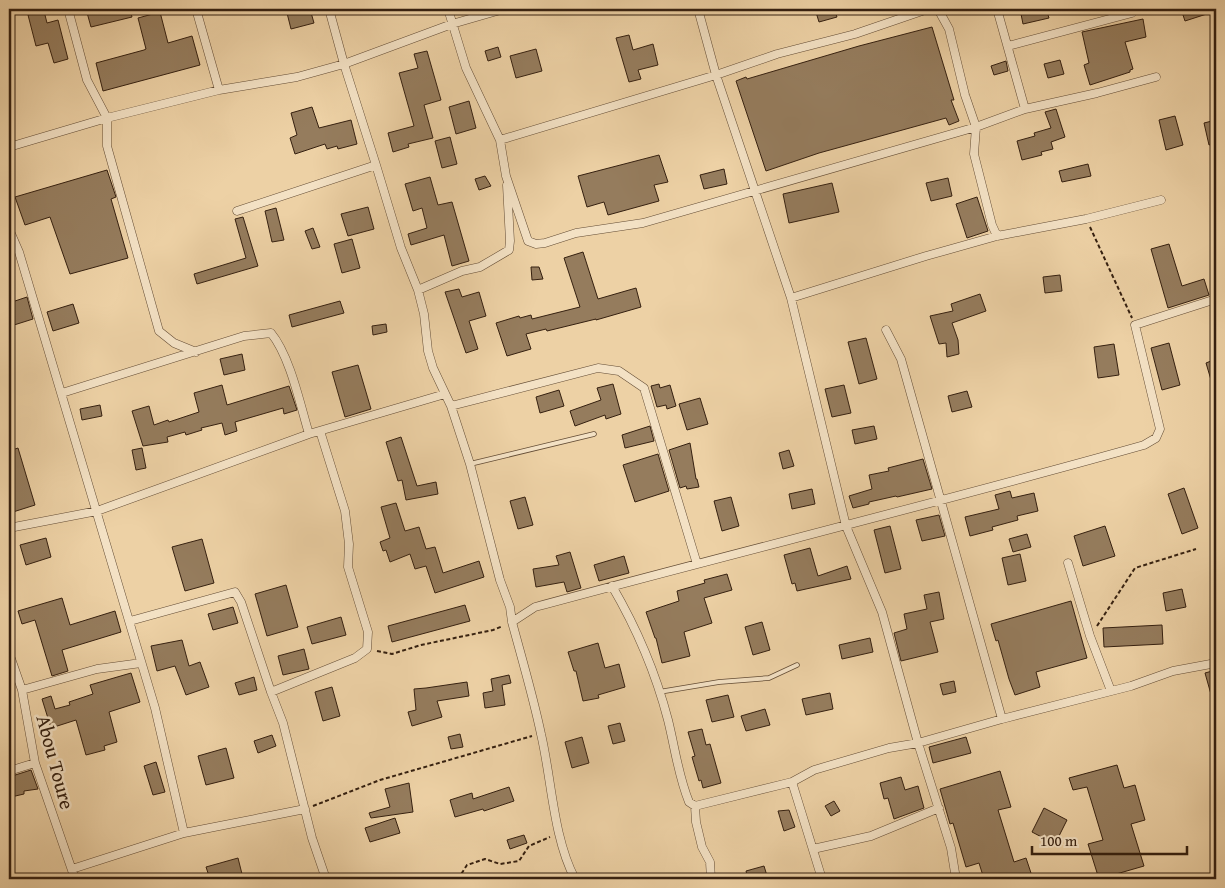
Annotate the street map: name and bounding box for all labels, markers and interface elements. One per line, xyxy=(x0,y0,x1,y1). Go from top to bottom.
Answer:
street label: Abou Toure xyxy=(29,712,83,812)
scale bar xyxy=(1032,823,1188,855)
text: 100 m xyxy=(1040,830,1078,851)

